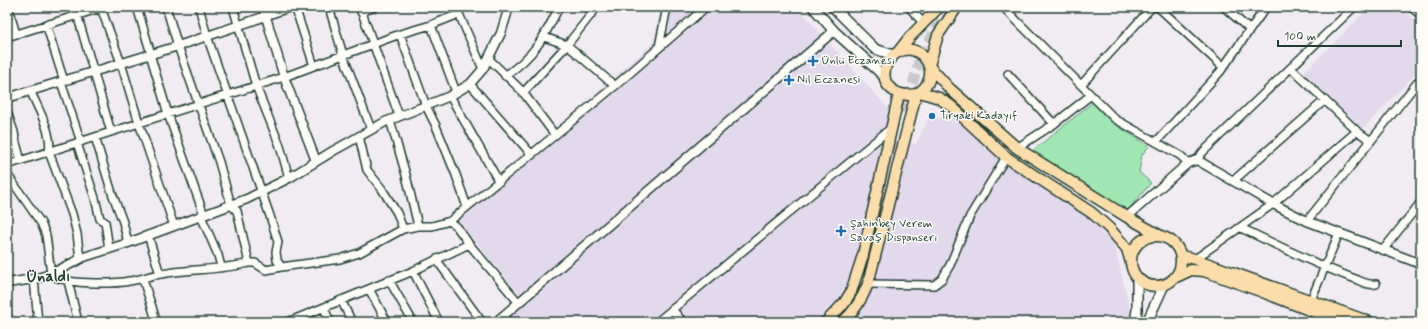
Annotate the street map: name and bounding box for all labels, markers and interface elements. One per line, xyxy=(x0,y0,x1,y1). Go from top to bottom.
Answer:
scale bar xyxy=(1278,22,1401,48)
text: 100 m xyxy=(1284,29,1316,45)
place label: Ünlü Eczanesi xyxy=(821,53,895,69)
marker: Ünlü Eczanesi xyxy=(808,56,818,66)
place label: Nil Eczanesi xyxy=(797,72,860,88)
marker: Nil Eczanesi xyxy=(784,75,794,85)
place label: Tiryaki Kadayıf xyxy=(940,108,1017,124)
marker: Tiryaki Kadayıf xyxy=(927,111,937,121)
place label: Şahinbey Verem Savaş Dispanseri xyxy=(850,216,937,246)
marker: Şahinbey Verem Savaş Dispanseri xyxy=(835,225,847,237)
district label: Ünaldı xyxy=(26,266,70,287)

